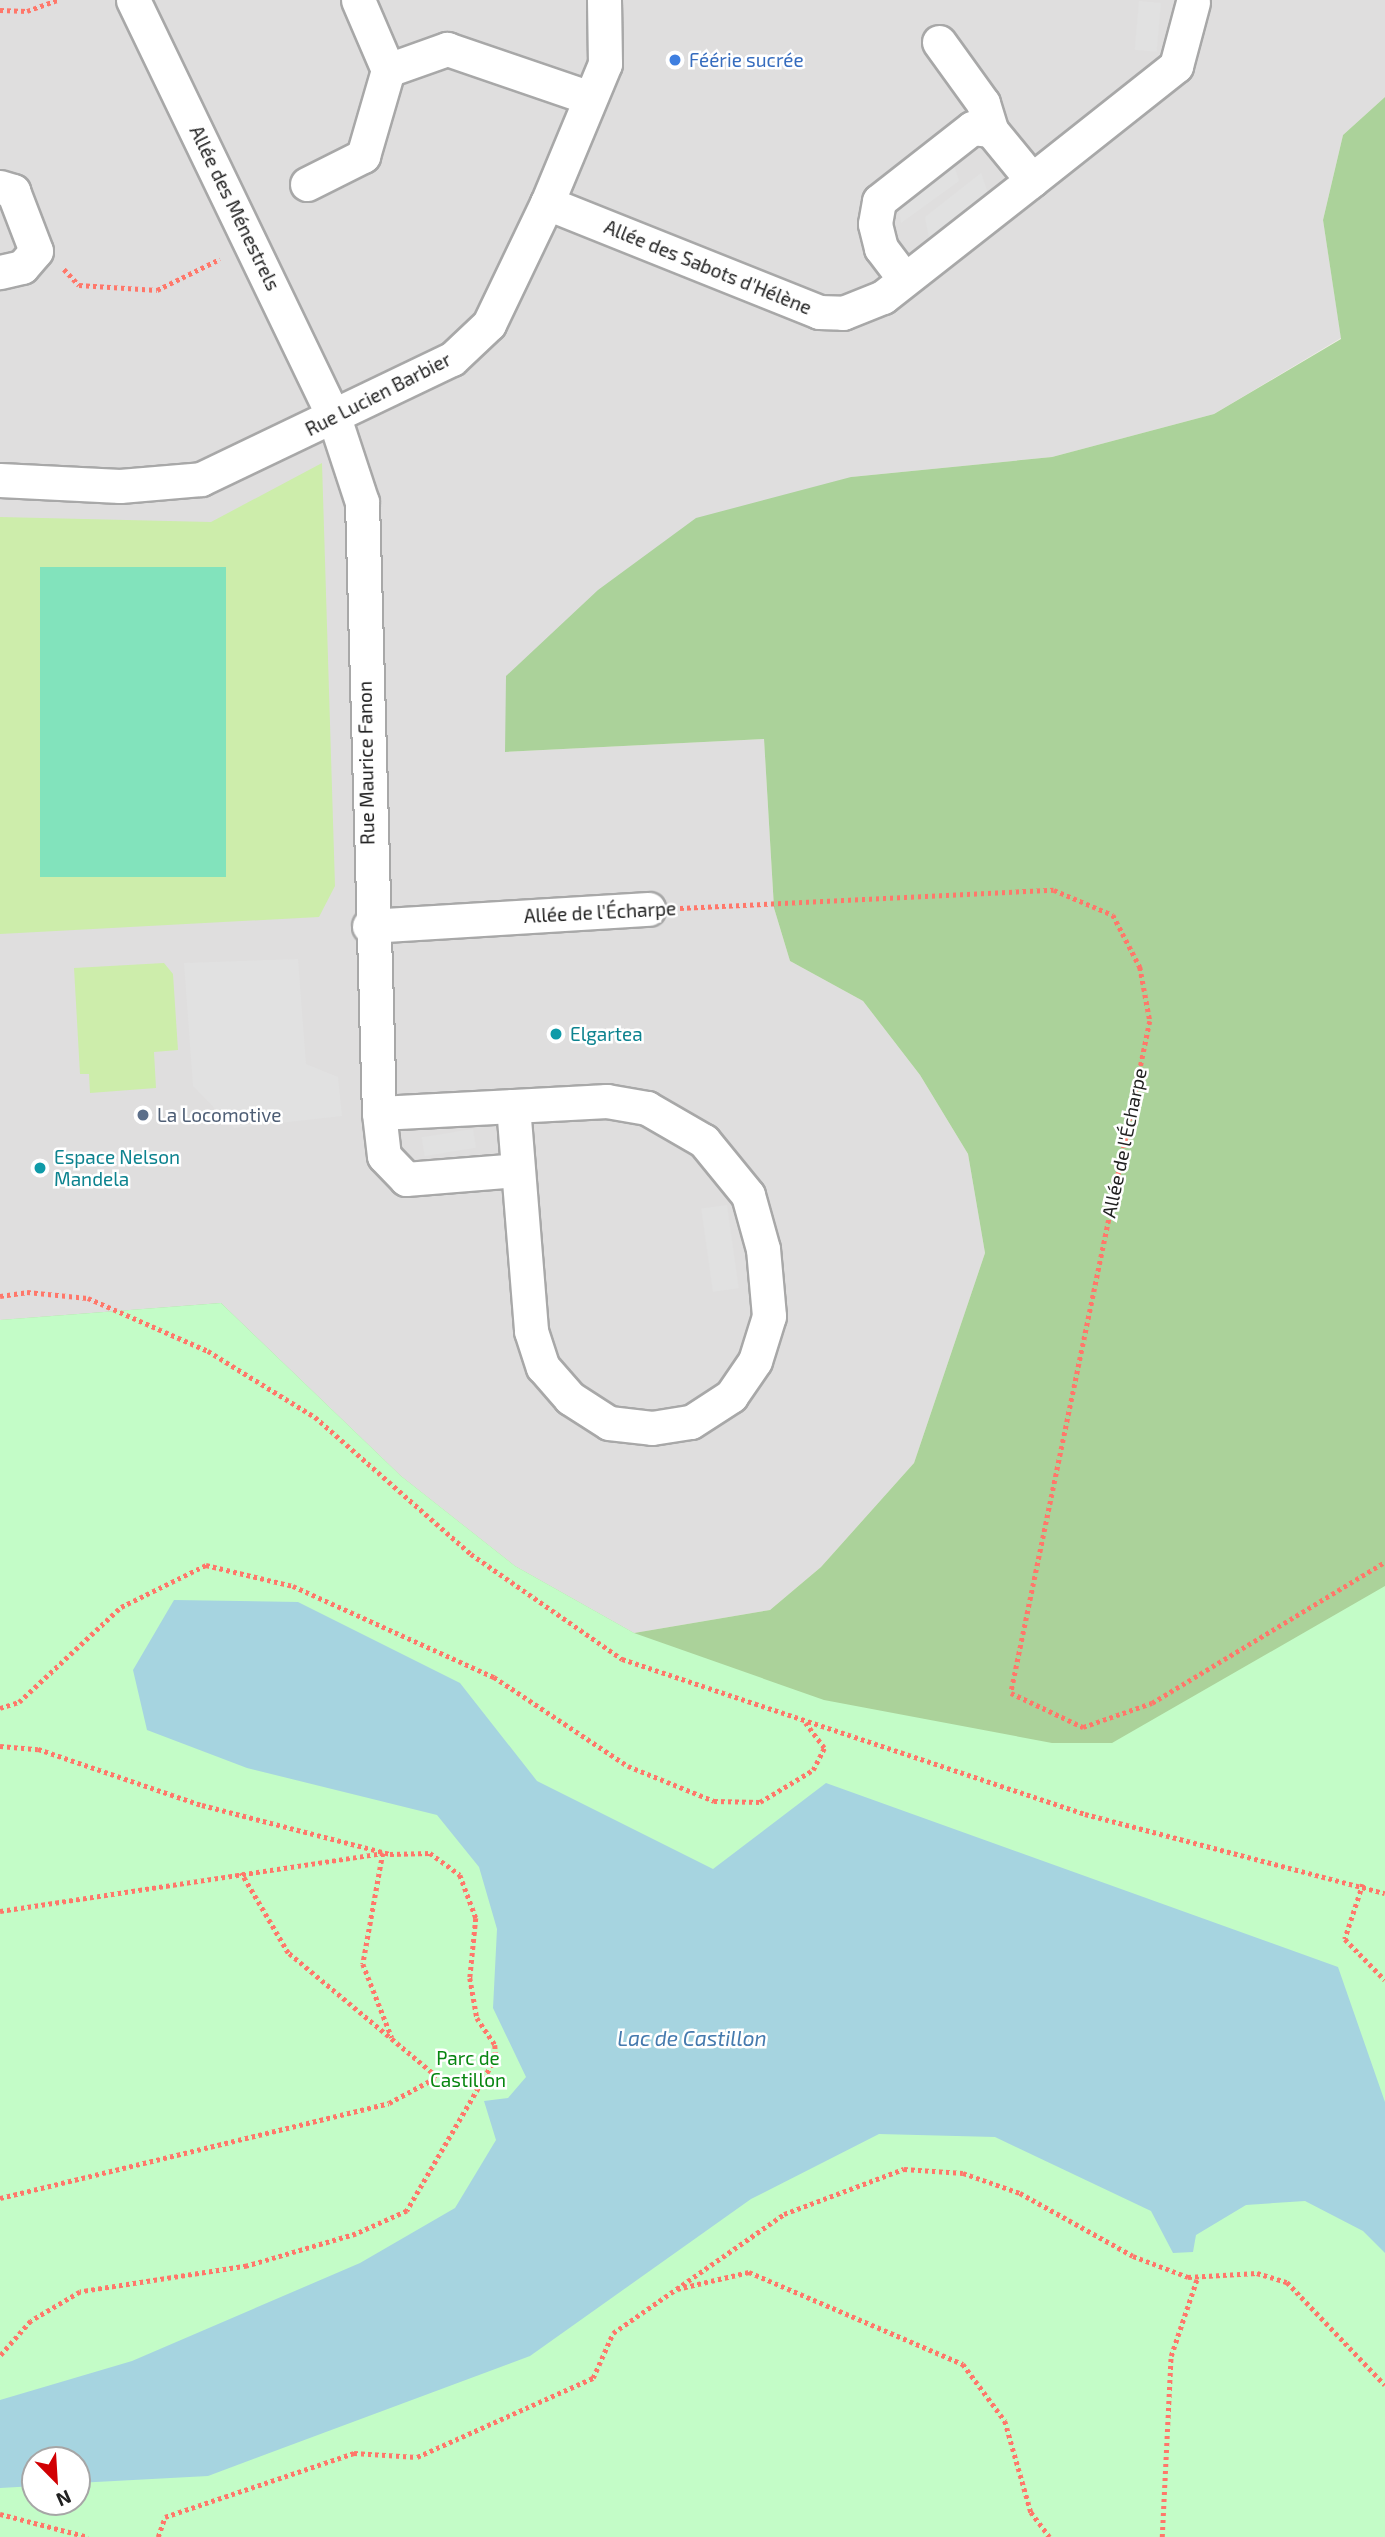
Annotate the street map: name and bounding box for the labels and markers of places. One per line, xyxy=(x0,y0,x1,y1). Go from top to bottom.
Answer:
place label: Féérie sucrée xyxy=(689,49,804,71)
marker: Féérie sucrée xyxy=(667,52,683,68)
place label: Elgartea xyxy=(570,1023,643,1045)
marker: Elgartea xyxy=(548,1026,564,1042)
place label: La Locomotive xyxy=(157,1104,281,1126)
marker: La Locomotive xyxy=(135,1107,151,1123)
place label: Espace Nelson Mandela xyxy=(54,1146,180,1190)
marker: Espace Nelson Mandela xyxy=(32,1160,48,1176)

